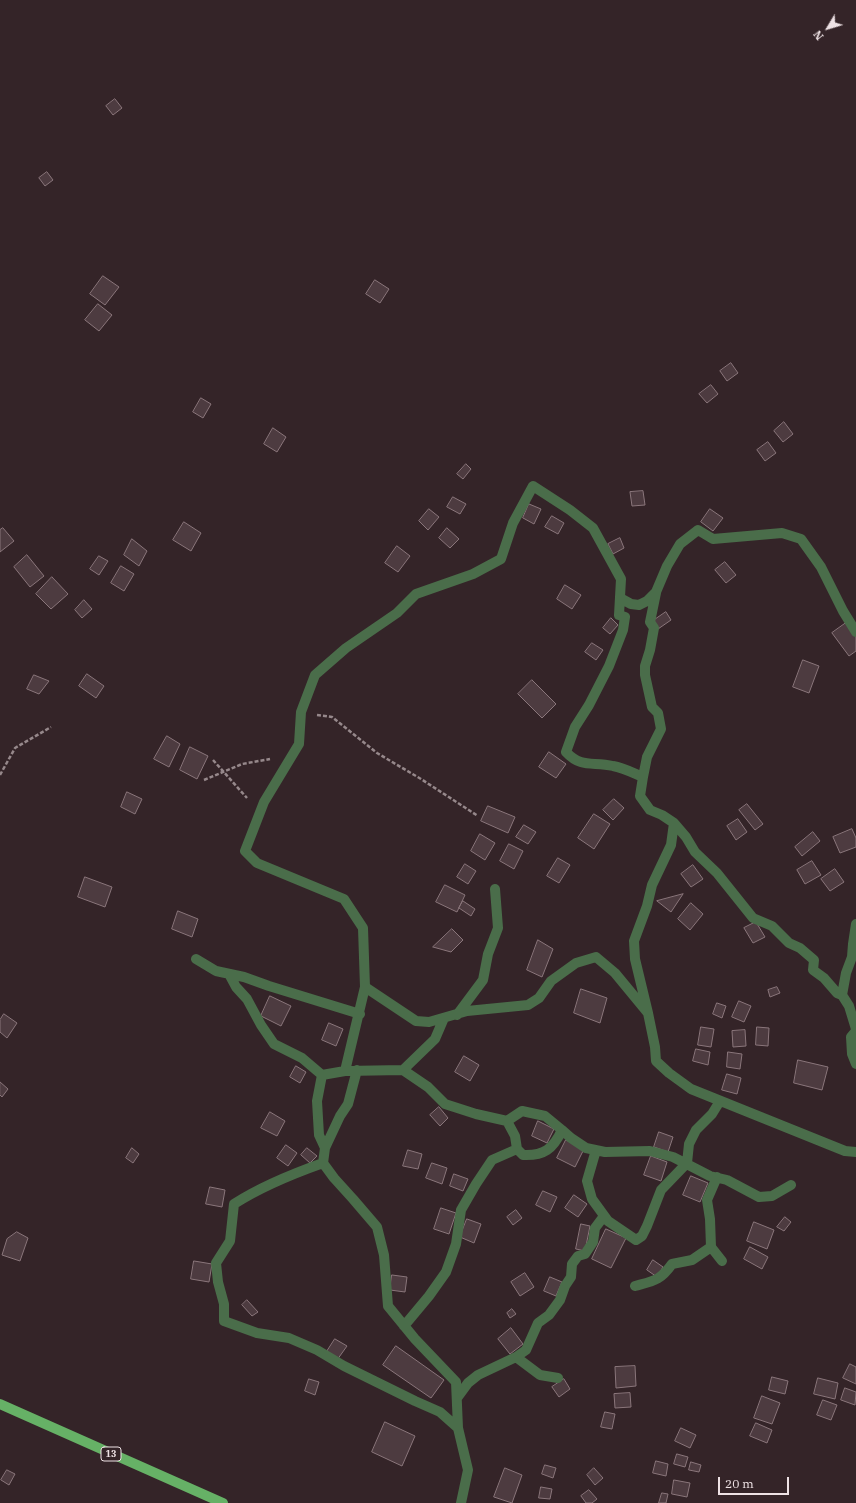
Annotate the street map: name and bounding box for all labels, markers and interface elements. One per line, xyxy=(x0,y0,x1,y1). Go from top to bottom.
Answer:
north arrow xyxy=(808,8,848,48)
text: N xyxy=(810,28,827,43)
road number: 13 xyxy=(101,1447,121,1461)
scale bar xyxy=(720,1469,791,1495)
text: 20 m xyxy=(725,1476,754,1491)

